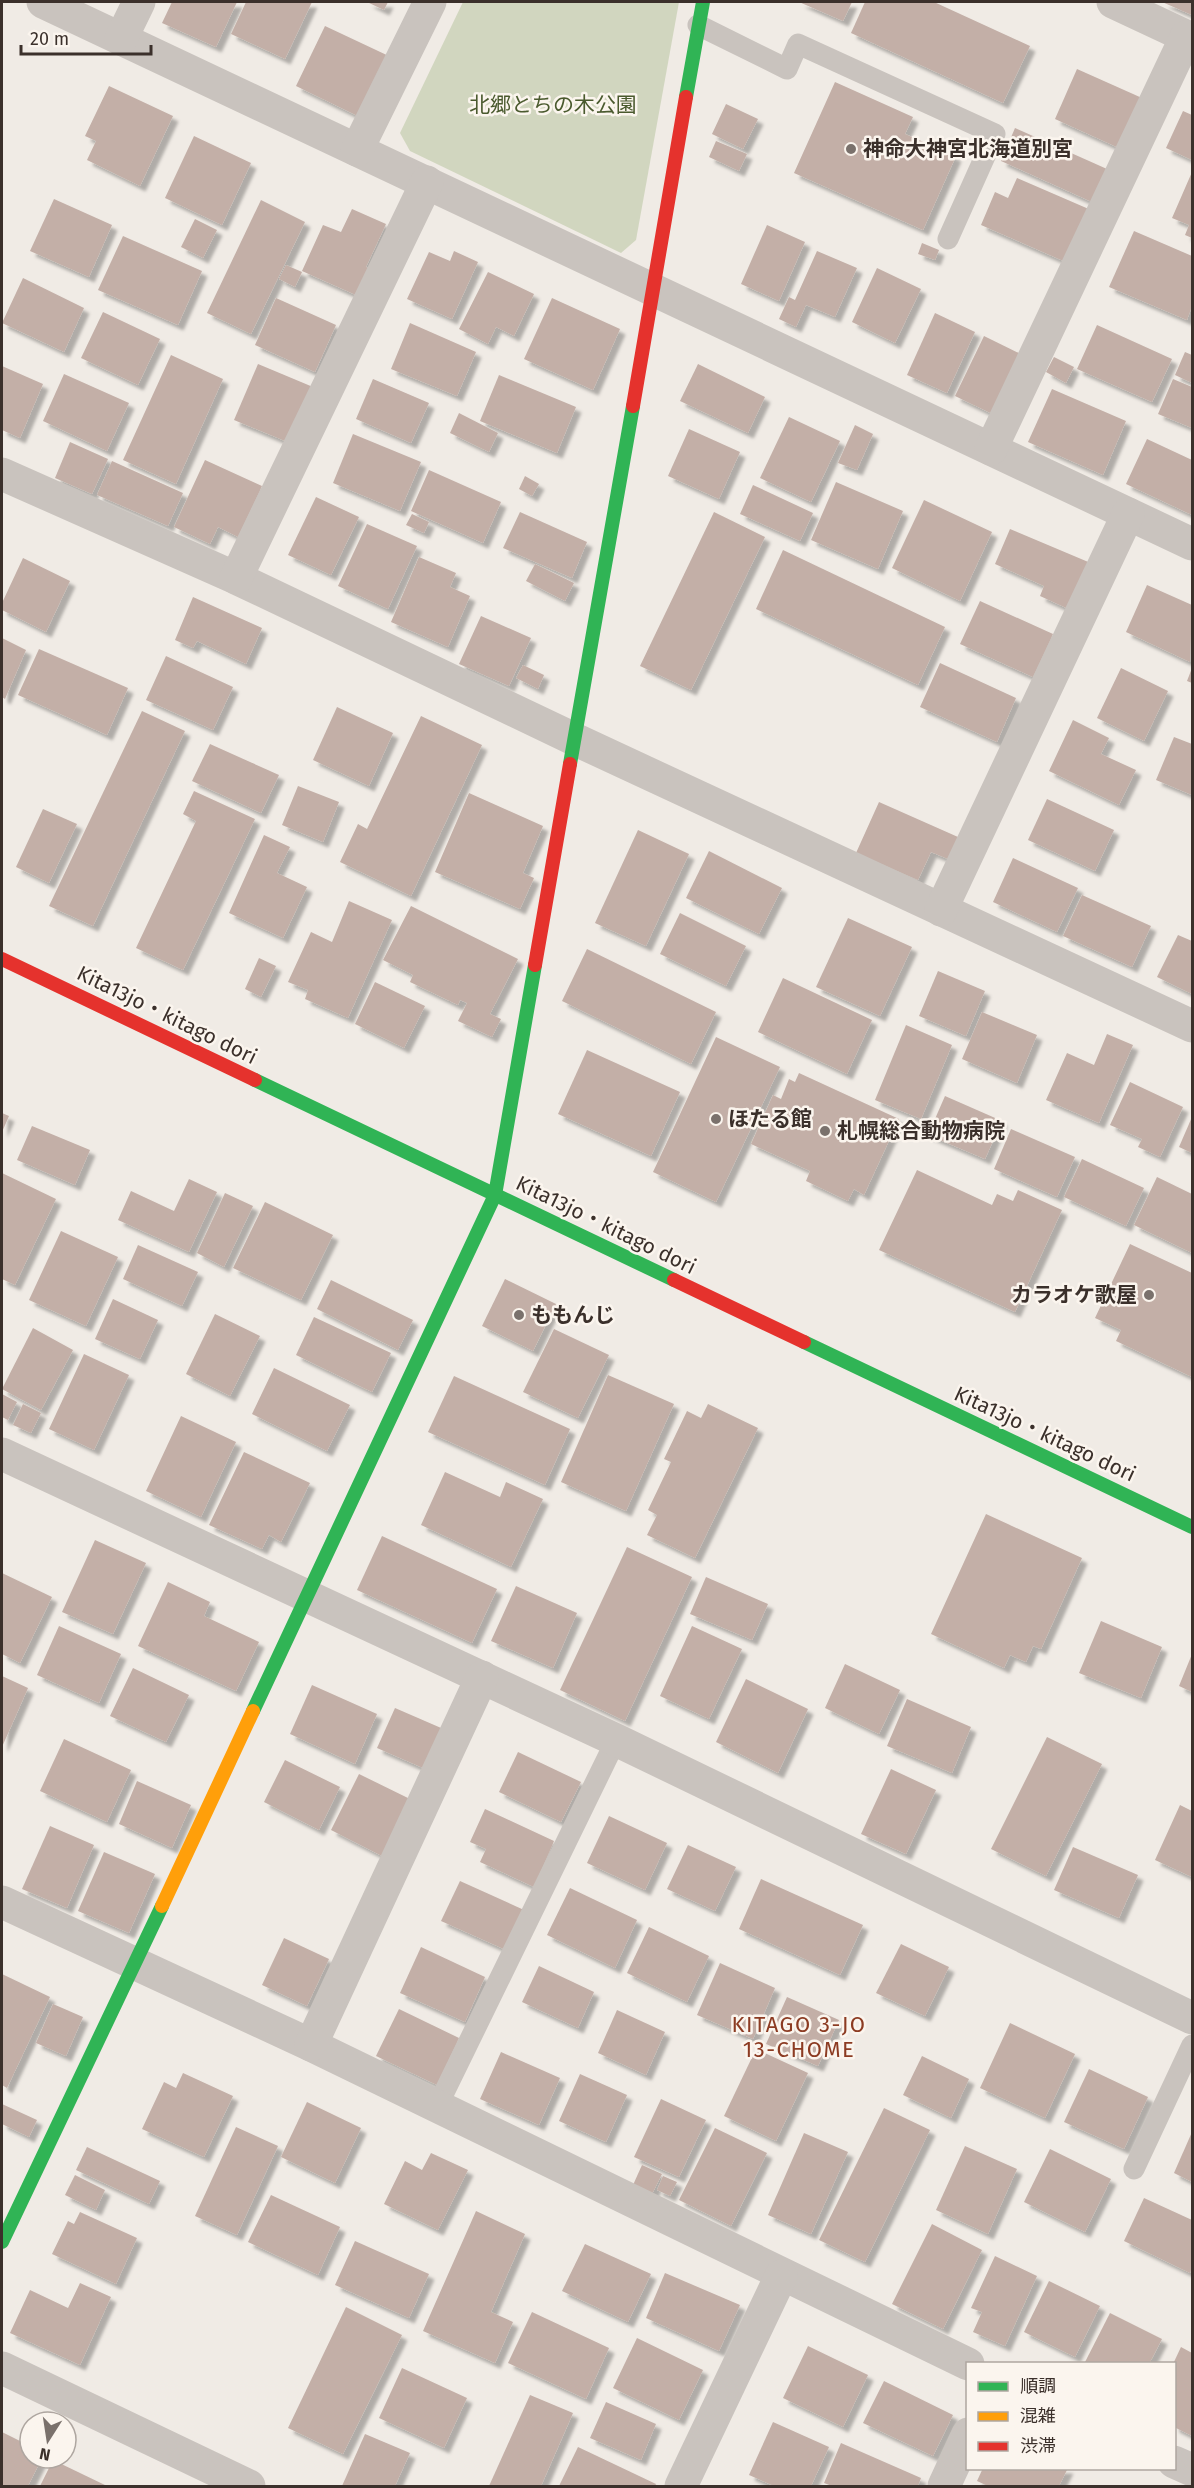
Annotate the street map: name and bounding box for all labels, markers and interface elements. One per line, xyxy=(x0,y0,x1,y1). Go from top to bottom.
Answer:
scale bar xyxy=(21,18,152,56)
text: 20 m xyxy=(30,28,69,50)
park label: 北郷とちの木公園 xyxy=(469,92,637,118)
place label: 神命大神宮北海道別宮 xyxy=(863,136,1073,162)
marker: 神命大神宮北海道別宮 xyxy=(844,142,858,156)
street label: Kita13jo・kitago dori xyxy=(73,960,261,1070)
place label: ほたる館 xyxy=(728,1106,812,1132)
marker: ほたる館 xyxy=(709,1112,723,1126)
place label: 札幌総合動物病院 xyxy=(837,1118,1005,1144)
marker: 札幌総合動物病院 xyxy=(818,1124,832,1138)
street label: Kita13jo・kitago dori xyxy=(512,1170,700,1280)
place label: カラオケ歌屋 xyxy=(1011,1282,1137,1308)
marker: カラオケ歌屋 xyxy=(1142,1288,1156,1302)
place label: ももんじ xyxy=(531,1302,615,1328)
marker: ももんじ xyxy=(512,1308,526,1322)
street label: Kita13jo・kitago dori xyxy=(950,1381,1140,1487)
district label: KITAGO 3-JO 13-CHOME xyxy=(731,2011,867,2063)
legend xyxy=(966,2362,1176,2470)
text: 順調 xyxy=(1020,2375,1056,2397)
text: 混雑 xyxy=(1020,2405,1056,2427)
north arrow xyxy=(18,2410,78,2470)
text: 渋滞 xyxy=(1020,2435,1056,2457)
text: N xyxy=(38,2444,52,2465)

